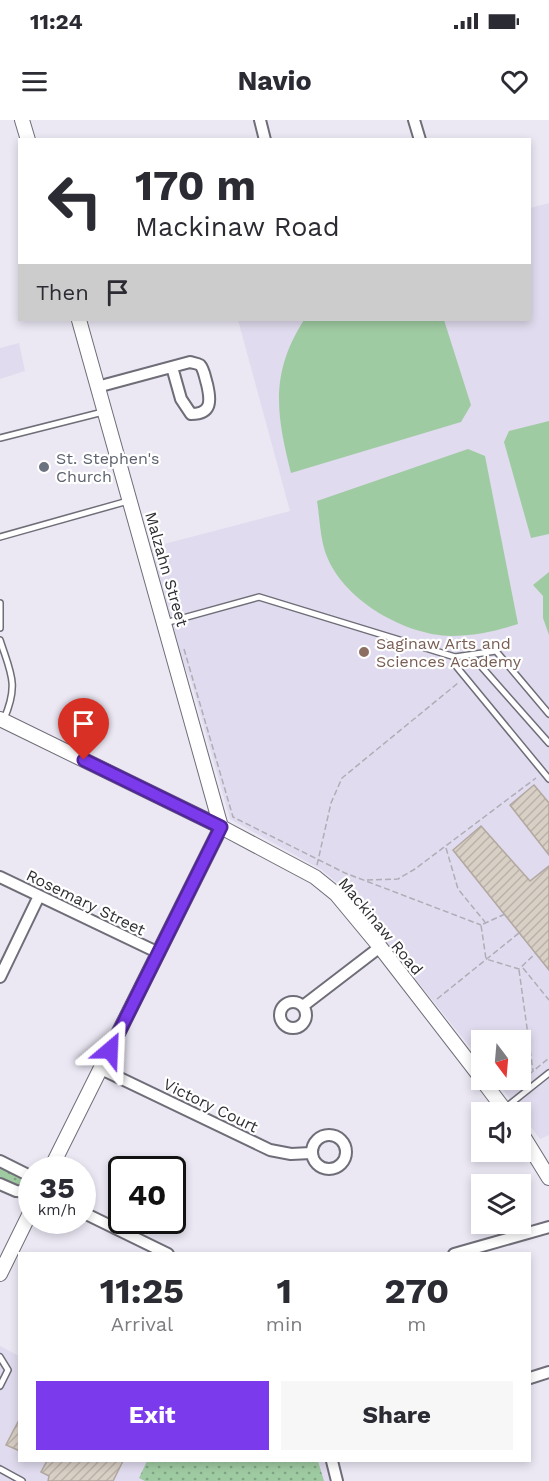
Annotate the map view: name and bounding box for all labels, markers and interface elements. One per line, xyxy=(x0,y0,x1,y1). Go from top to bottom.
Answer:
text: 11:24 xyxy=(30,9,83,34)
icon: menu xyxy=(18,65,51,98)
text: Navio xyxy=(237,65,312,97)
icon: heart xyxy=(498,65,531,98)
text: 170 m xyxy=(135,161,256,210)
icon: left xyxy=(36,162,114,240)
text: Mackinaw Road xyxy=(135,211,340,243)
icon: arrive xyxy=(101,276,134,309)
text: Then xyxy=(36,280,89,305)
place label: St. Stephen's Church xyxy=(56,449,160,486)
marker: St. Stephen's Church xyxy=(37,460,51,474)
street label: Malzahn Street xyxy=(141,510,192,629)
place label: Saginaw Arts and Sciences Academy xyxy=(376,634,522,671)
marker: Saginaw Arts and Sciences Academy xyxy=(357,645,371,659)
pin xyxy=(58,698,109,760)
icon: arrive xyxy=(67,707,100,740)
street label: Rosemary Street xyxy=(23,865,149,940)
street label: Mackinaw Road xyxy=(334,874,427,979)
position arrow xyxy=(78,1018,142,1082)
north arrow xyxy=(471,1030,531,1090)
map controls xyxy=(471,1030,531,1234)
street label: Victory Court xyxy=(160,1074,261,1137)
button: sound xyxy=(471,1102,531,1162)
speed limit sign: 40 xyxy=(108,1156,186,1234)
text: 35 xyxy=(39,1170,75,1205)
button: layers xyxy=(471,1174,531,1234)
text: km/h xyxy=(38,1201,76,1219)
text: 11:25 xyxy=(100,1270,184,1312)
text: 1 xyxy=(276,1270,292,1312)
text: 270 xyxy=(384,1270,449,1312)
text: Arrival xyxy=(111,1312,173,1336)
text: min xyxy=(266,1312,303,1336)
text: m xyxy=(407,1312,426,1336)
button: Exit xyxy=(36,1381,269,1450)
button: Share xyxy=(281,1381,513,1450)

